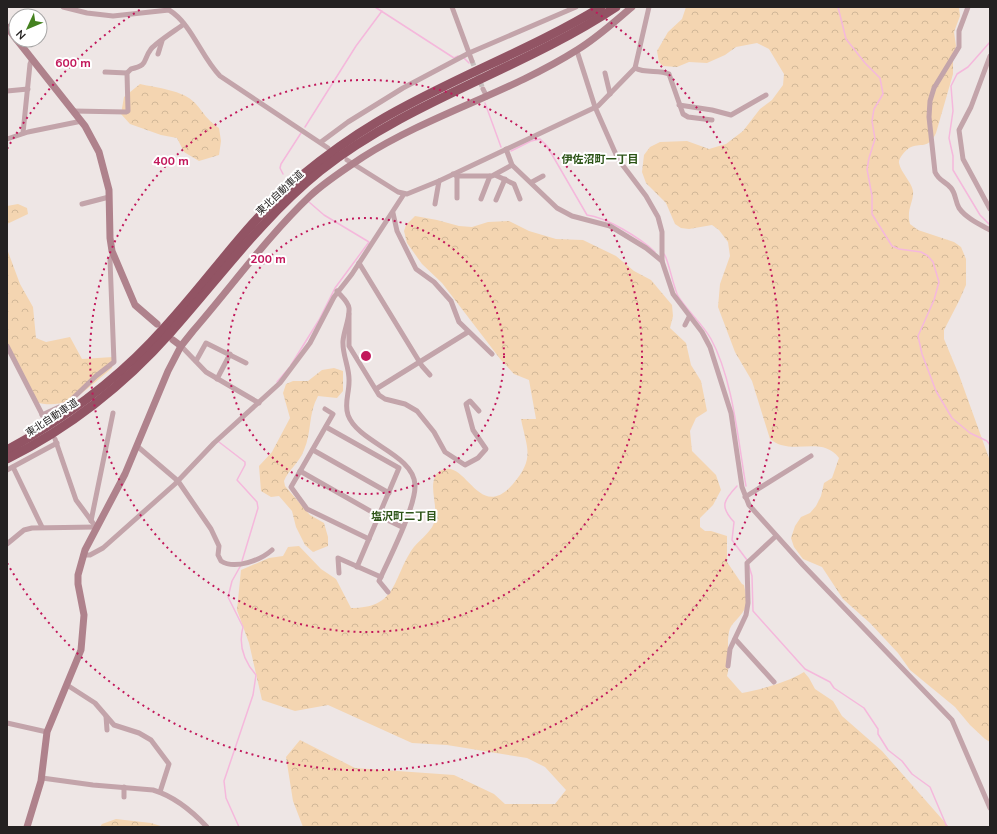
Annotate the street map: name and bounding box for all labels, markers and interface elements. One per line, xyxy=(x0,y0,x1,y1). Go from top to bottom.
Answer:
north arrow xyxy=(8,8,48,48)
text: N xyxy=(13,26,29,43)
text: 600 m xyxy=(55,55,91,71)
district label: 伊佐沼町一丁目 xyxy=(562,152,639,167)
text: 400 m xyxy=(153,153,189,169)
street label: 東北自動車道 xyxy=(253,167,307,219)
text: 200 m xyxy=(250,251,286,267)
centre of rings xyxy=(359,349,373,363)
street label: 東北自動車道 xyxy=(23,396,81,440)
district label: 塩沢町二丁目 xyxy=(371,509,437,524)

